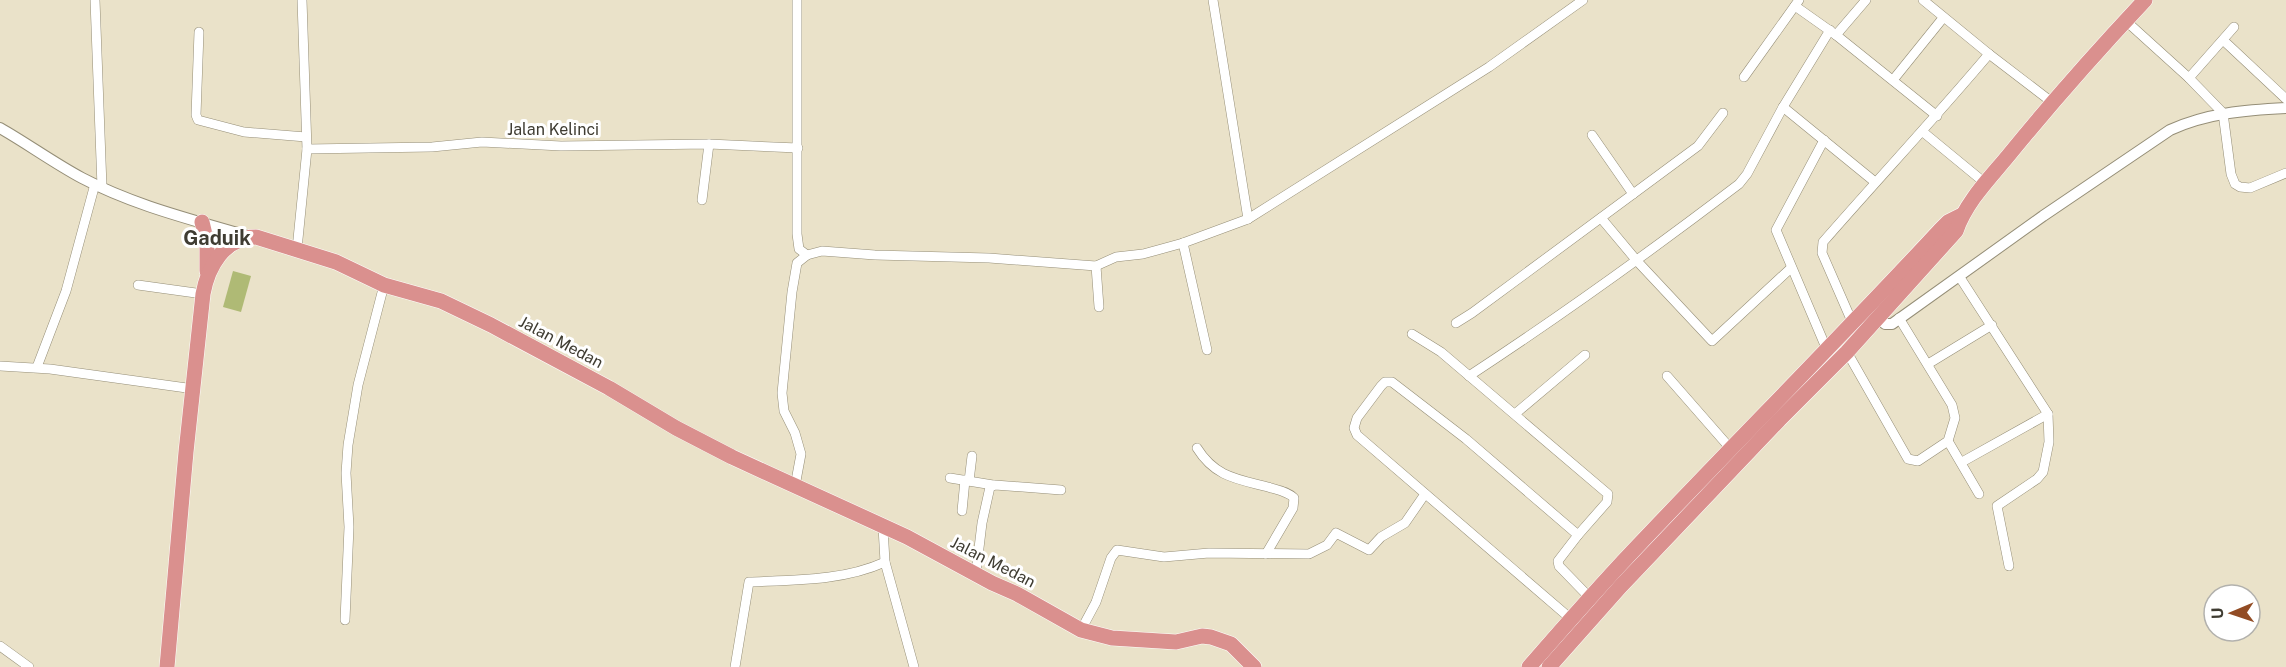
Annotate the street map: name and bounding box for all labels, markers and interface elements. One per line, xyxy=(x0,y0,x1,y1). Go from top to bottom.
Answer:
street label: Jalan Kelinci xyxy=(507,120,599,139)
district label: Gaduik xyxy=(183,226,251,250)
street label: Jalan Medan xyxy=(516,312,606,372)
street label: Jalan Medan xyxy=(947,533,1039,591)
north arrow xyxy=(2202,583,2262,643)
text: U xyxy=(2208,607,2227,620)

